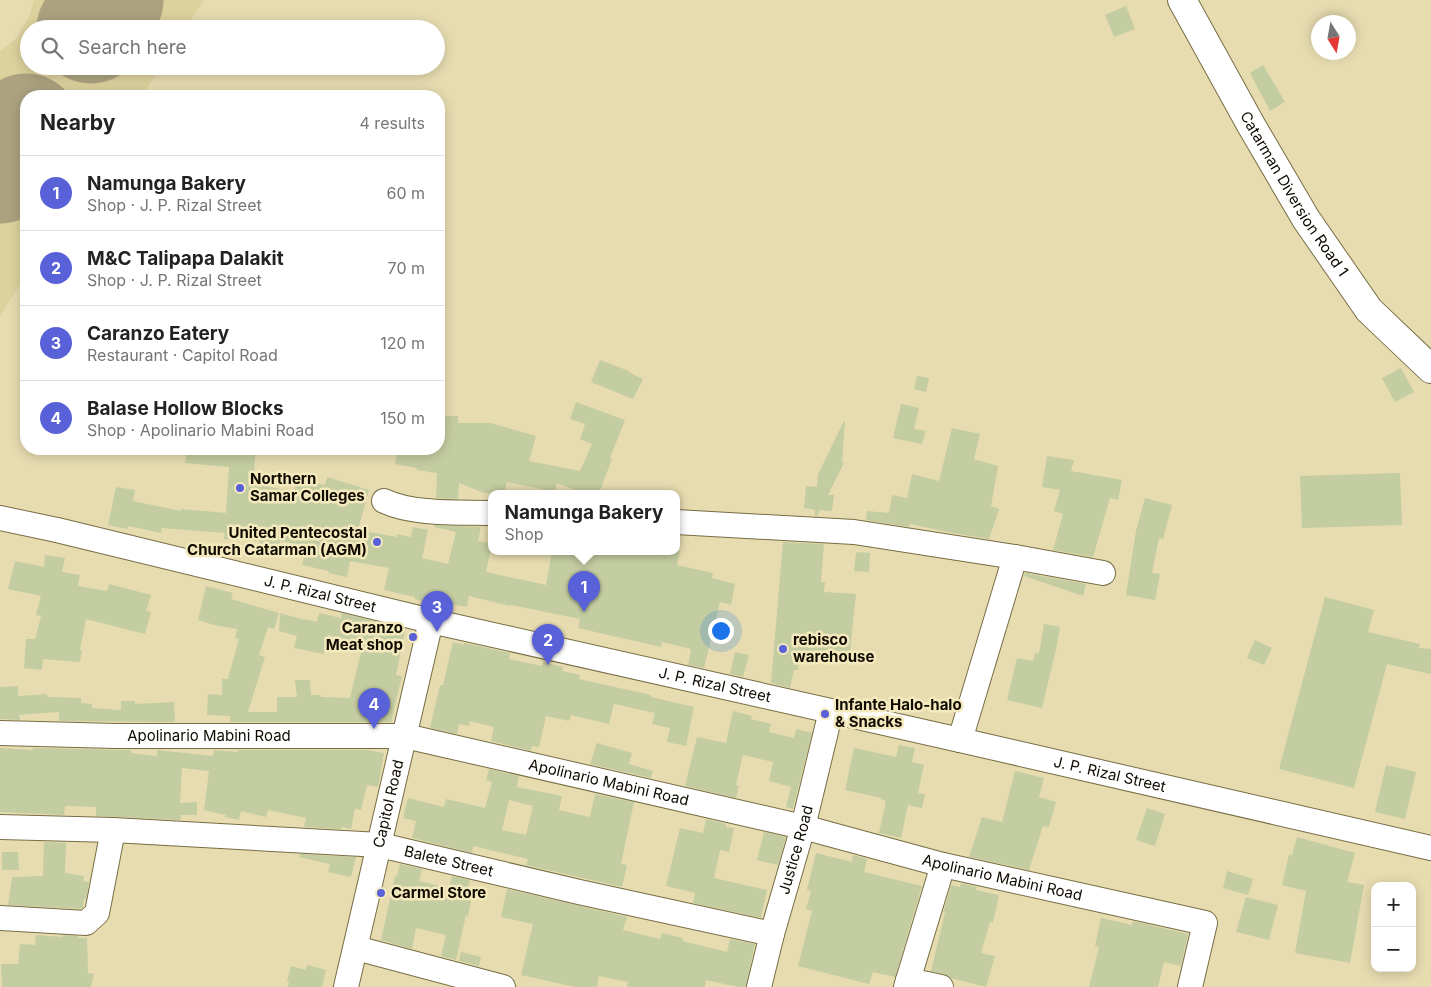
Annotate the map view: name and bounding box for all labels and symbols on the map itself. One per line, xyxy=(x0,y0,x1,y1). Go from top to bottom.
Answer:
north arrow xyxy=(1311,15,1356,60)
street label: Catarman Diversion Road 1 xyxy=(1236,108,1353,280)
place label: Northern Samar Colleges xyxy=(250,469,365,505)
marker: Northern Samar Colleges xyxy=(234,482,246,494)
place label: United Pentecostal Church Catarman (AGM) xyxy=(187,523,367,559)
marker: United Pentecostal Church Catarman (AGM) xyxy=(371,536,383,548)
street label: J. P. Rizal Street xyxy=(262,571,378,616)
pin: 1 xyxy=(568,571,600,612)
pin: 3 xyxy=(421,591,453,632)
place label: Caranzo Meat shop xyxy=(326,618,403,654)
your location xyxy=(708,618,734,644)
pin: 2 xyxy=(532,624,564,665)
place label: rebisco warehouse xyxy=(793,630,874,666)
marker: Caranzo Meat shop xyxy=(407,631,419,643)
marker: rebisco warehouse xyxy=(777,643,789,655)
street label: J. P. Rizal Street xyxy=(657,663,773,706)
pin: 4 xyxy=(358,688,390,729)
place label: Infante Halo-halo & Snacks xyxy=(835,695,962,731)
marker: Infante Halo-halo & Snacks xyxy=(819,708,831,720)
street label: Apolinario Mabini Road xyxy=(127,726,291,745)
street label: J. P. Rizal Street xyxy=(1052,752,1168,796)
street label: Apolinario Mabini Road xyxy=(527,755,691,810)
street label: Capitol Road xyxy=(369,758,407,850)
street label: Justice Road xyxy=(774,803,817,897)
street label: Balete Street xyxy=(402,841,495,880)
street label: Apolinario Mabini Road xyxy=(920,850,1084,905)
place label: Carmel Store xyxy=(391,883,486,902)
marker: Carmel Store xyxy=(375,887,387,899)

